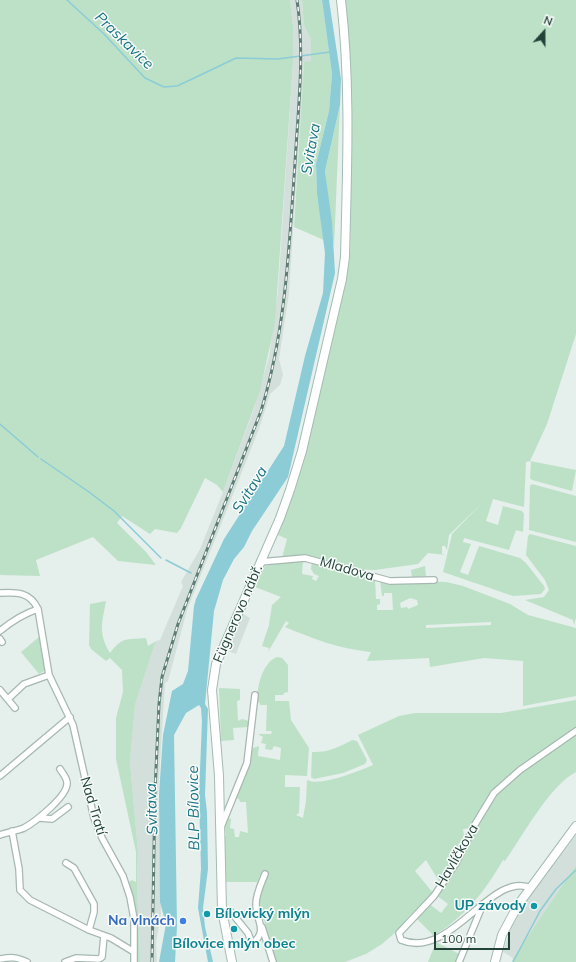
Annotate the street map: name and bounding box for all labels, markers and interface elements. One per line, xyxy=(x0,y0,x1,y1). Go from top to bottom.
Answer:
water label: Praskavice xyxy=(91,8,157,74)
north arrow xyxy=(524,12,564,52)
text: N xyxy=(542,13,555,29)
water label: Svitava xyxy=(298,122,324,176)
water label: Svitava xyxy=(229,463,271,517)
street label: Mladova xyxy=(318,553,376,585)
street label: Fügnerovo nábř. xyxy=(210,562,266,666)
water label: BLP Bílovice xyxy=(184,765,204,851)
street label: Nad Tratí xyxy=(76,775,110,837)
water label: Svitava xyxy=(142,783,162,835)
street label: Havlíčkova xyxy=(432,821,482,891)
place label: UP závody xyxy=(454,898,526,914)
marker: UP závody xyxy=(529,901,539,911)
place label: Bílovický mlýn xyxy=(215,906,310,922)
marker: Bílovický mlýn xyxy=(202,909,212,919)
place label: Na vlnách xyxy=(108,913,175,929)
marker: Na vlnách xyxy=(178,916,188,926)
marker: Bílovice mlýn obec xyxy=(229,924,239,934)
scale bar xyxy=(436,924,512,950)
text: 100 m xyxy=(441,931,476,946)
place label: Bílovice mlýn obec xyxy=(173,936,295,952)

